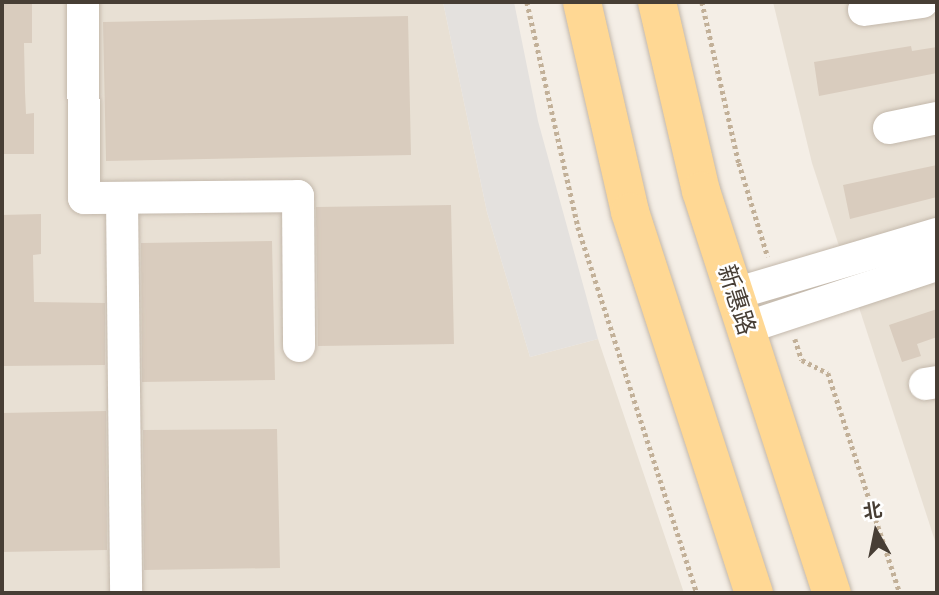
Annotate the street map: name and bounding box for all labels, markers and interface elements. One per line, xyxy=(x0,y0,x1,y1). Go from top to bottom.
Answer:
street label: 新惠路 xyxy=(711,261,761,339)
north arrow xyxy=(841,497,911,567)
text: 北 xyxy=(861,498,884,524)

